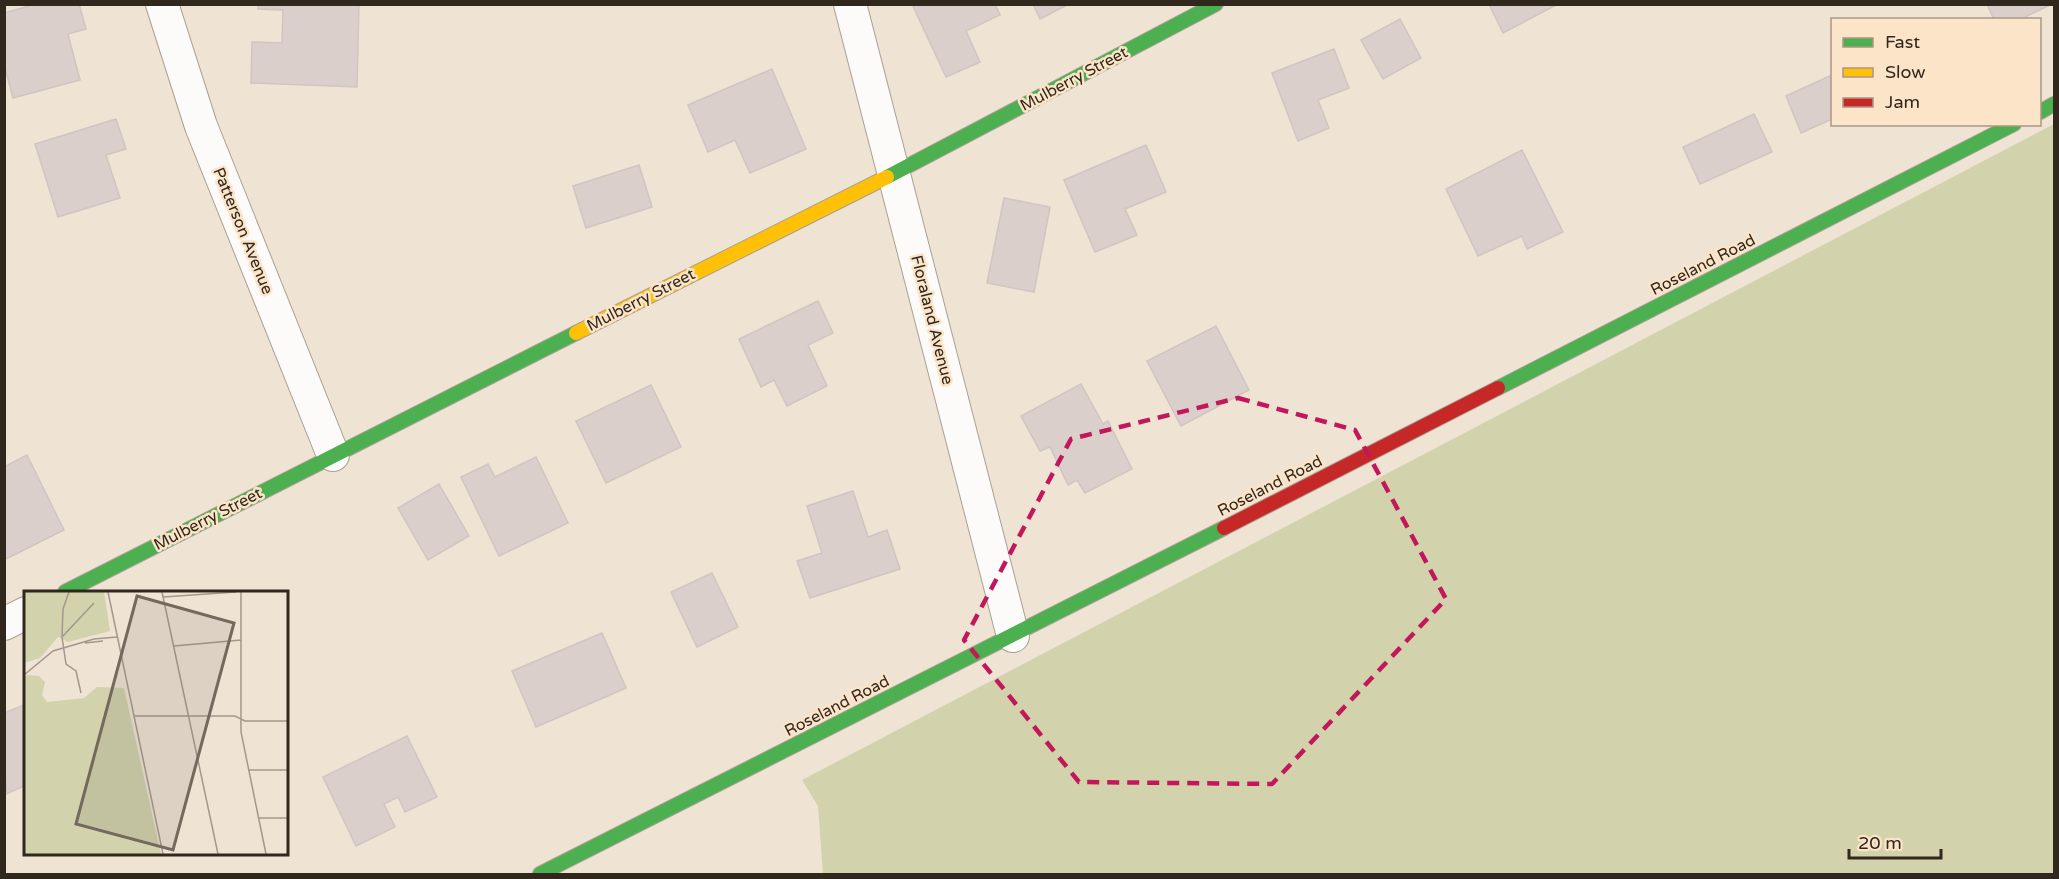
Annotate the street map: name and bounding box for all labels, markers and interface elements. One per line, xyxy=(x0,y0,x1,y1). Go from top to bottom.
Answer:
legend xyxy=(1831,18,2041,126)
text: Fast xyxy=(1885,31,1920,53)
street label: Mulberry Street xyxy=(1017,42,1131,116)
text: Slow xyxy=(1885,61,1926,83)
text: Jam xyxy=(1885,91,1920,113)
street label: Patterson Avenue xyxy=(208,165,278,297)
street label: Roseland Road xyxy=(1647,230,1759,300)
street label: Floraland Avenue xyxy=(906,253,958,387)
street label: Mulberry Street xyxy=(584,264,698,336)
street label: Roseland Road xyxy=(1214,451,1326,521)
street label: Mulberry Street xyxy=(151,483,265,555)
inset map xyxy=(24,591,288,855)
street label: Roseland Road xyxy=(781,671,893,741)
scale bar xyxy=(1849,822,1940,860)
text: 20 m xyxy=(1858,832,1902,854)

